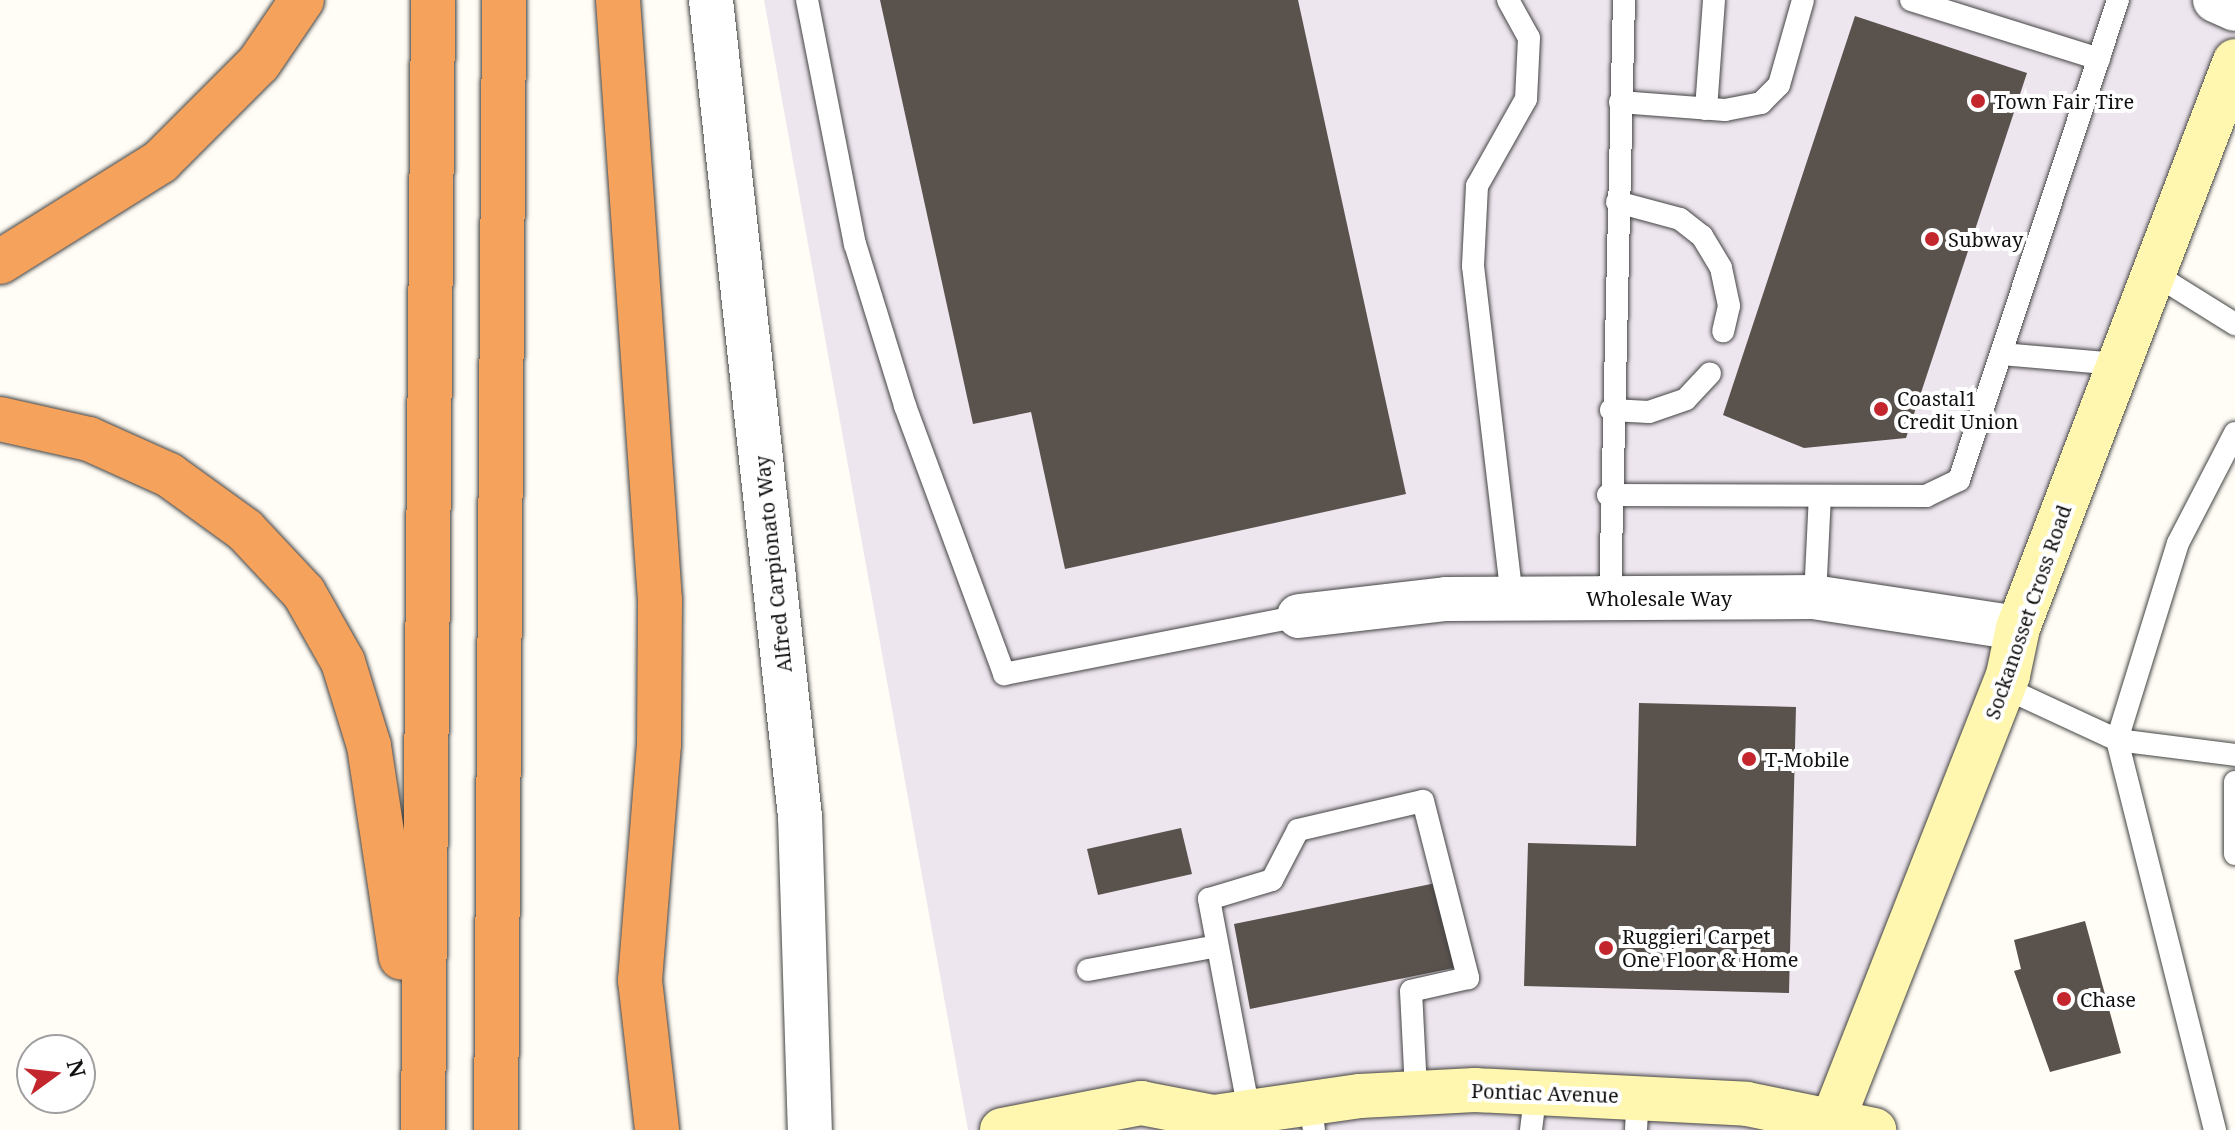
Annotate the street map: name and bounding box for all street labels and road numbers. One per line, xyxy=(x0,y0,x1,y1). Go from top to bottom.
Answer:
street label: Alfred Carpionato Way xyxy=(750,454,796,674)
street label: Sockanosset Cross Road xyxy=(1980,502,2076,722)
street label: Wholesale Way xyxy=(1586,586,1732,610)
street label: Pontiac Avenue xyxy=(1471,1078,1619,1108)

